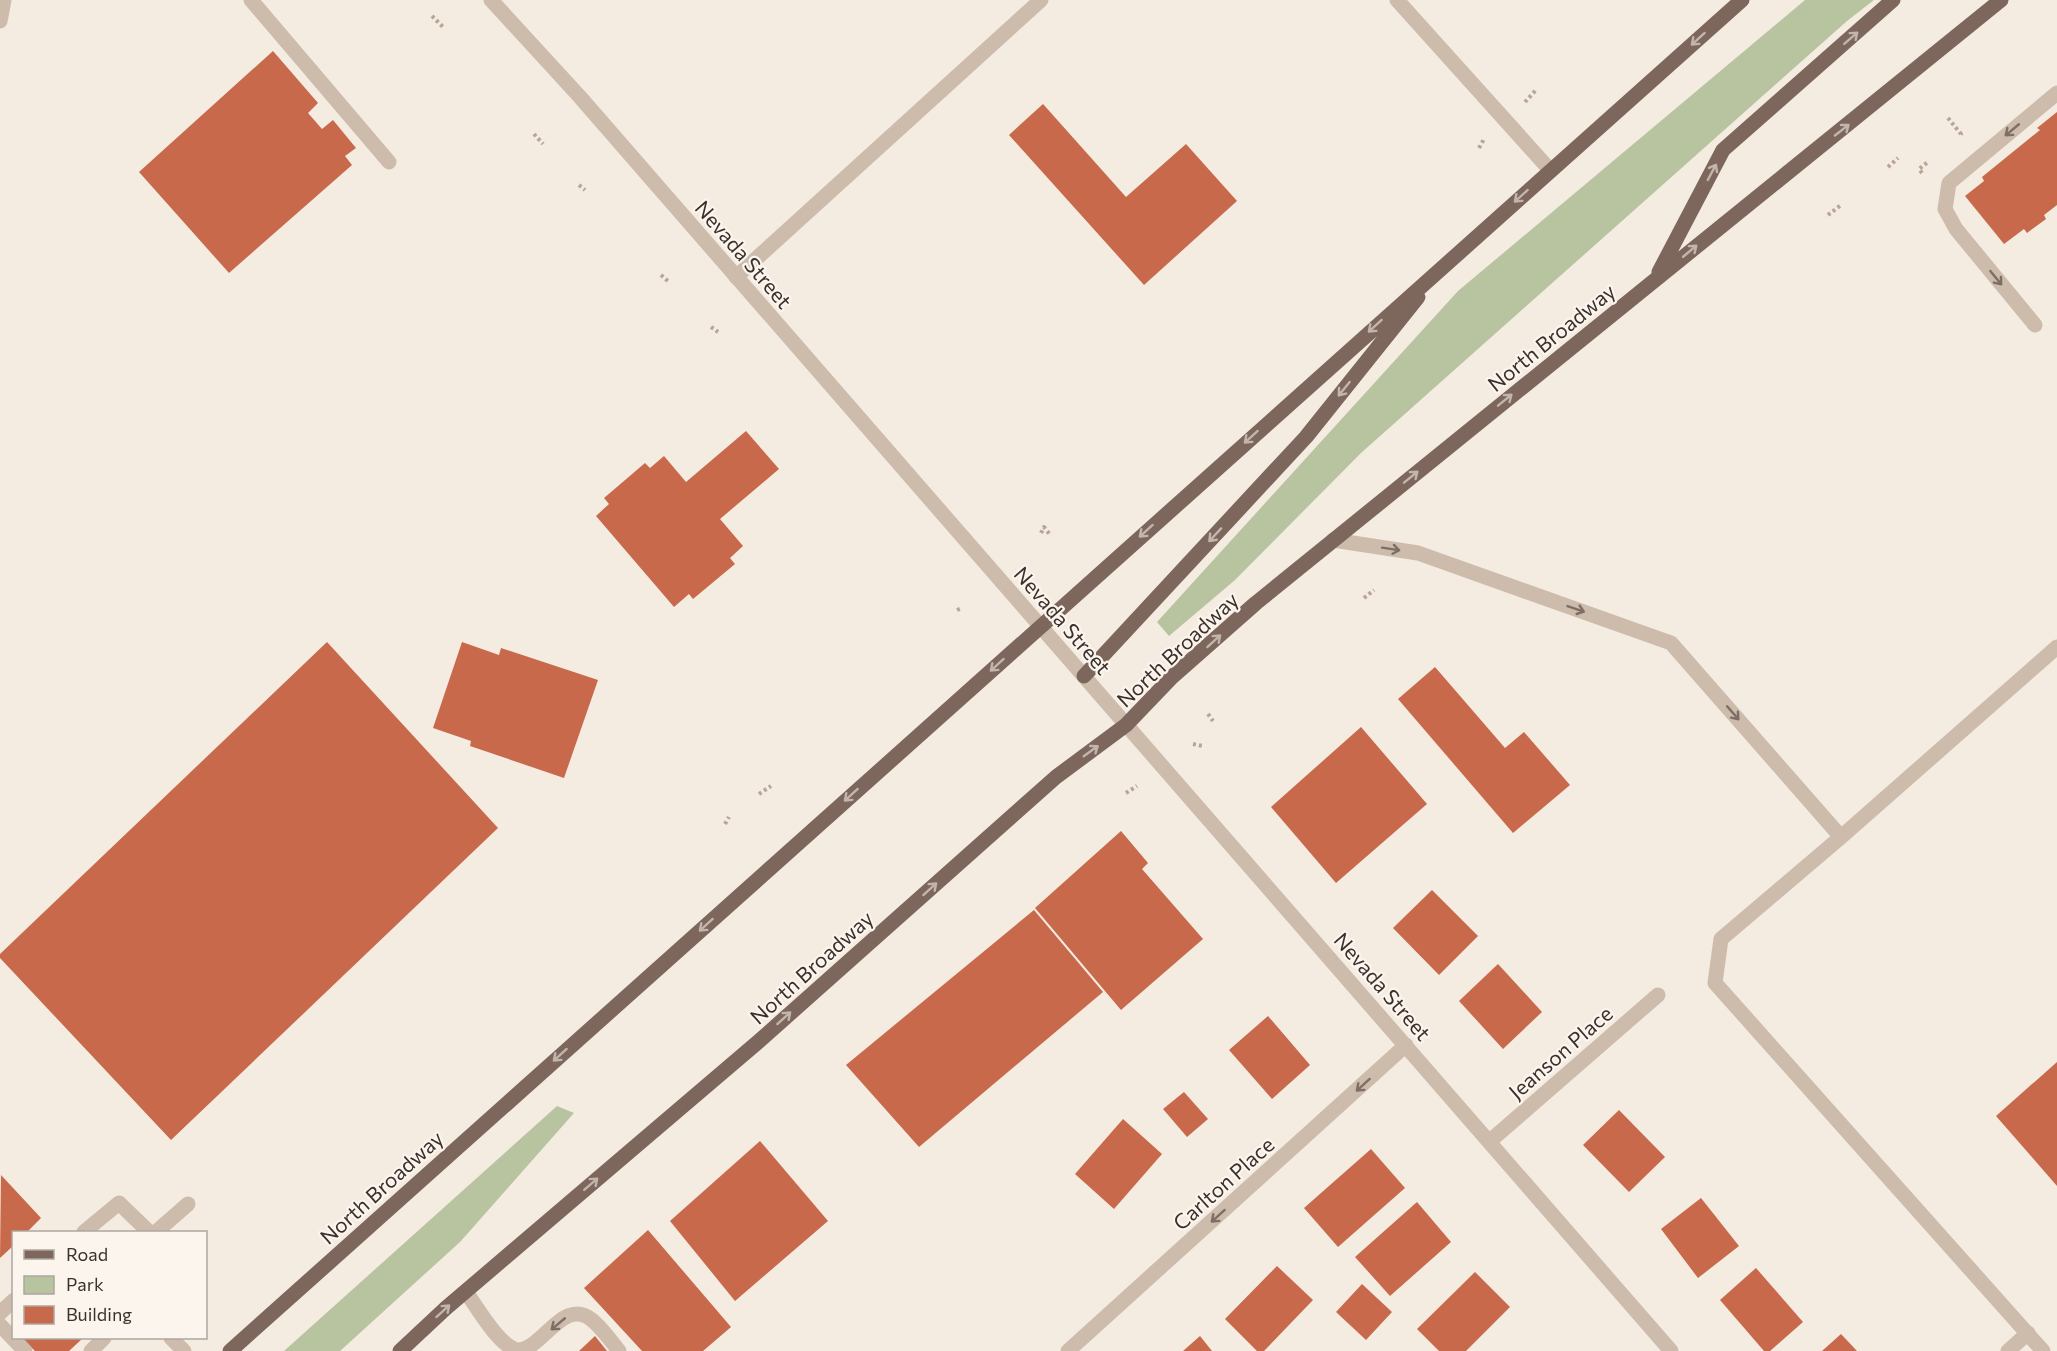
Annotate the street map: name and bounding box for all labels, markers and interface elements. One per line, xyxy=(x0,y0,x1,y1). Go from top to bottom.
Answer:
one-way arrow xyxy=(1843,31,1858,45)
one-way arrow xyxy=(1691,32,1706,46)
one-way arrow xyxy=(1834,124,1850,137)
one-way arrow xyxy=(2004,124,2020,137)
one-way arrow xyxy=(1707,164,1718,182)
one-way arrow xyxy=(1514,189,1529,203)
street label: Nevada Street xyxy=(690,195,798,313)
one-way arrow xyxy=(1682,244,1697,258)
one-way arrow xyxy=(1990,270,2003,286)
street label: North Broadway xyxy=(1482,278,1620,396)
one-way arrow xyxy=(1368,319,1383,333)
one-way arrow xyxy=(1338,381,1351,397)
one-way arrow xyxy=(1497,394,1513,407)
one-way arrow xyxy=(1244,430,1259,444)
one-way arrow xyxy=(1402,470,1418,483)
one-way arrow xyxy=(1139,524,1154,538)
one-way arrow xyxy=(1208,527,1222,542)
one-way arrow xyxy=(1380,544,1400,555)
street label: Nevada Street xyxy=(1009,561,1117,679)
street label: North Broadway xyxy=(1111,586,1243,712)
one-way arrow xyxy=(1566,604,1585,615)
one-way arrow xyxy=(1206,634,1221,648)
one-way arrow xyxy=(990,658,1005,672)
one-way arrow xyxy=(1726,705,1740,720)
one-way arrow xyxy=(1083,745,1099,757)
one-way arrow xyxy=(844,788,859,802)
one-way arrow xyxy=(922,882,937,896)
street label: North Broadway xyxy=(744,905,878,1029)
one-way arrow xyxy=(699,918,714,932)
street label: Nevada Street xyxy=(1329,927,1437,1045)
street label: Jeanson Place xyxy=(1503,1000,1617,1104)
one-way arrow xyxy=(776,1011,791,1025)
one-way arrow xyxy=(553,1048,568,1062)
one-way arrow xyxy=(1356,1078,1371,1092)
street label: North Broadway xyxy=(314,1125,448,1249)
street label: Carlton Place xyxy=(1167,1131,1279,1235)
one-way arrow xyxy=(583,1178,599,1191)
one-way arrow xyxy=(1211,1209,1226,1223)
legend xyxy=(12,1231,207,1339)
text: Road xyxy=(66,1243,108,1265)
text: Park xyxy=(66,1273,104,1295)
text: Building xyxy=(66,1303,132,1325)
one-way arrow xyxy=(435,1304,450,1318)
one-way arrow xyxy=(550,1317,566,1330)

